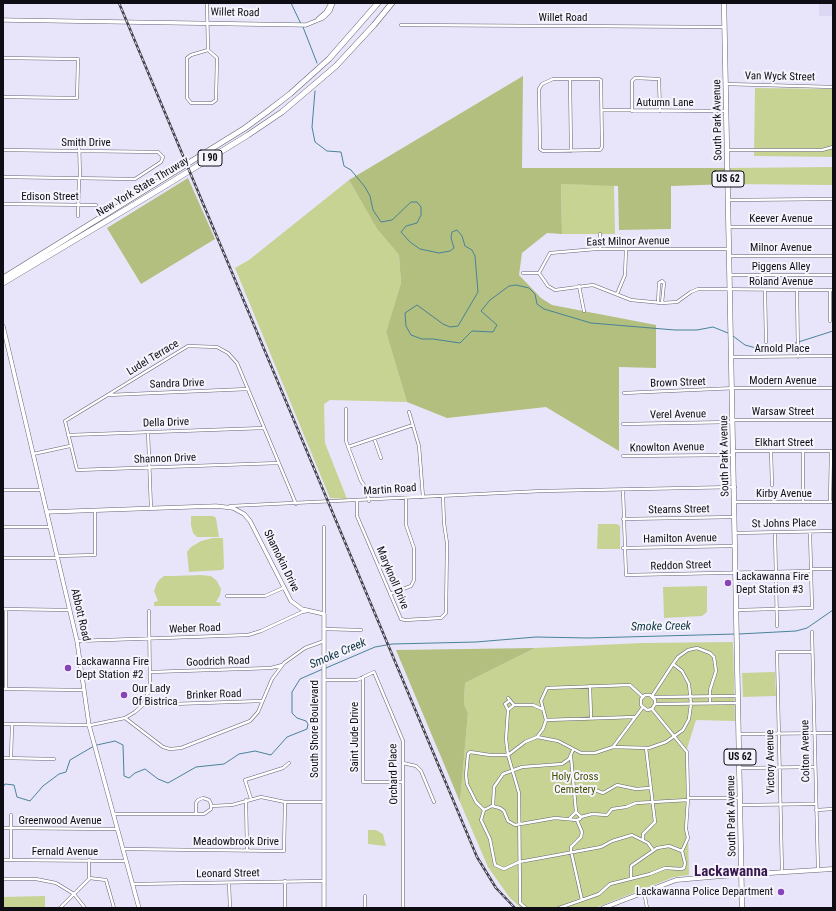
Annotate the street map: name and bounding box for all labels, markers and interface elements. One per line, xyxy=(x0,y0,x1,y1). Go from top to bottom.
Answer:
street label: Willet Road xyxy=(210,6,260,20)
street label: Willet Road xyxy=(539,11,587,25)
street label: Van Wyck Street xyxy=(745,70,815,84)
street label: South Park Avenue xyxy=(711,79,725,161)
street label: Autumn Lane xyxy=(636,96,694,110)
street label: Smith Drive xyxy=(61,136,111,150)
road number: I 90 xyxy=(198,150,222,166)
street label: New York State Thruway xyxy=(95,154,191,220)
road number: US 62 xyxy=(712,171,744,187)
street label: Edison Street xyxy=(21,190,79,204)
street label: Keever Avenue xyxy=(749,212,813,226)
street label: East Milnor Avenue xyxy=(586,235,670,249)
street label: Milnor Avenue xyxy=(750,241,812,255)
street label: Piggens Alley xyxy=(752,260,810,274)
street label: Roland Avenue xyxy=(749,275,813,289)
street label: Ludel Terrace xyxy=(125,337,181,379)
street label: Arnold Place xyxy=(754,342,810,356)
street label: Modern Avenue xyxy=(749,374,817,388)
street label: Brown Street xyxy=(650,375,706,391)
street label: Sandra Drive xyxy=(149,376,205,392)
street label: Warsaw Street xyxy=(752,405,814,419)
street label: Verel Avenue xyxy=(650,408,706,422)
street label: South Park Avenue xyxy=(718,415,732,497)
street label: Della Drive xyxy=(143,416,189,430)
street label: Elkhart Street xyxy=(755,436,813,450)
street label: Knowlton Avenue xyxy=(630,441,704,455)
street label: Shannon Drive xyxy=(134,451,196,467)
street label: Martin Road xyxy=(363,482,417,498)
street label: Kirby Avenue xyxy=(756,487,812,501)
street label: Stearns Street xyxy=(648,503,710,517)
street label: St Johns Place xyxy=(752,517,816,531)
street label: Shamokin Drive xyxy=(260,528,302,594)
street label: Hamilton Avenue xyxy=(643,532,717,546)
street label: Maryknoll Drive xyxy=(373,545,411,611)
street label: Reddon Street xyxy=(650,558,712,574)
place label: Lackawanna Fire Dept Station #3 xyxy=(736,570,809,596)
marker: Lackawanna Fire Dept Station #3 xyxy=(723,578,733,588)
street label: Abbott Road xyxy=(68,587,92,643)
water label: Smoke Creek xyxy=(631,619,691,635)
street label: Weber Road xyxy=(169,621,221,637)
water label: Smoke Creek xyxy=(308,636,368,672)
street label: Goodrich Road xyxy=(186,654,250,670)
place label: Lackawanna Fire Dept Station #2 xyxy=(76,655,149,681)
marker: Lackawanna Fire Dept Station #2 xyxy=(63,663,73,673)
street label: South Shore Boulevard xyxy=(308,680,322,778)
place label: Our Lady Of Bistrica xyxy=(132,682,178,708)
street label: Brinker Road xyxy=(186,687,242,703)
marker: Our Lady Of Bistrica xyxy=(119,690,129,700)
street label: Saint Jude Drive xyxy=(348,702,362,772)
street label: Colton Avenue xyxy=(799,720,813,782)
street label: Victory Avenue xyxy=(764,730,778,794)
street label: Orchard Place xyxy=(387,743,401,805)
road number: US 62 xyxy=(724,749,756,765)
park label: Holy Cross Cemetery xyxy=(551,770,599,796)
street label: South Park Avenue xyxy=(725,775,739,857)
street label: Greenwood Avenue xyxy=(18,814,102,828)
street label: Meadowbrook Drive xyxy=(193,835,279,849)
street label: Fernald Avenue xyxy=(32,845,98,859)
district label: Lackawanna xyxy=(694,863,768,881)
street label: Leonard Street xyxy=(196,867,260,881)
place label: Lackawanna Police Department xyxy=(636,885,773,899)
marker: Lackawanna Police Department xyxy=(776,887,786,897)

